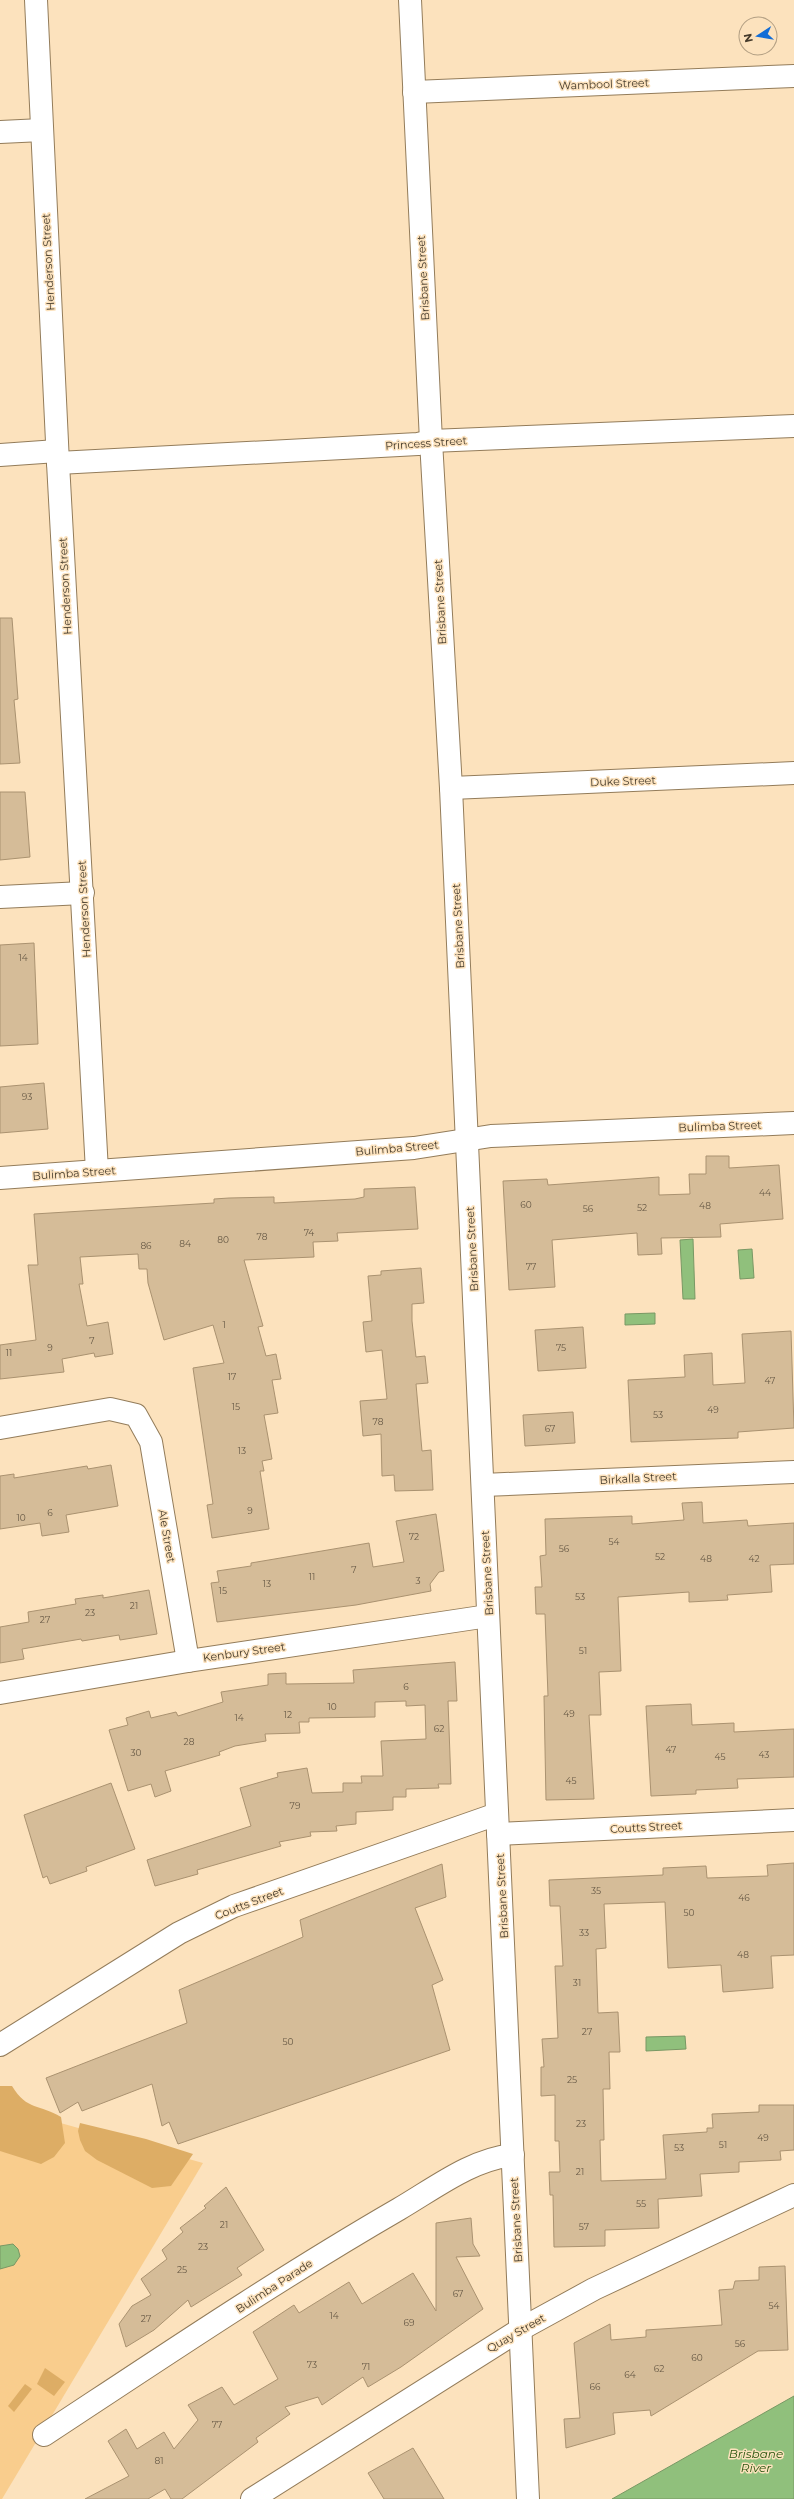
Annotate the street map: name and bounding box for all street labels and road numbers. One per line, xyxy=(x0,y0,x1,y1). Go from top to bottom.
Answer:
street label: Wambool Street xyxy=(559,75,650,93)
street label: Henderson Street xyxy=(38,212,58,311)
street label: Brisbane Street xyxy=(414,235,432,321)
street label: Princess Street xyxy=(385,433,468,453)
street label: Henderson Street xyxy=(55,536,75,635)
street label: Brisbane Street xyxy=(431,559,449,645)
street label: Duke Street xyxy=(590,773,657,789)
street label: Henderson Street xyxy=(74,859,94,958)
street label: Brisbane Street xyxy=(449,883,467,969)
street label: Bulimba Street xyxy=(678,1118,762,1134)
street label: Bulimba Street xyxy=(355,1137,440,1159)
street label: Bulimba Street xyxy=(32,1163,117,1183)
street label: Brisbane Street xyxy=(463,1206,481,1292)
street label: Birkalla Street xyxy=(599,1469,677,1487)
street label: Ale Street xyxy=(155,1508,179,1564)
street label: Brisbane Street xyxy=(478,1530,496,1616)
street label: Kenbury Street xyxy=(202,1639,287,1665)
street label: Coutts Street xyxy=(610,1818,683,1836)
street label: Brisbane Street xyxy=(493,1853,511,1939)
street label: Coutts Street xyxy=(213,1883,286,1922)
street label: Brisbane Street xyxy=(507,2177,525,2263)
street label: Bulimba Parade xyxy=(233,2256,315,2316)
street label: Quay Street xyxy=(484,2310,548,2355)

